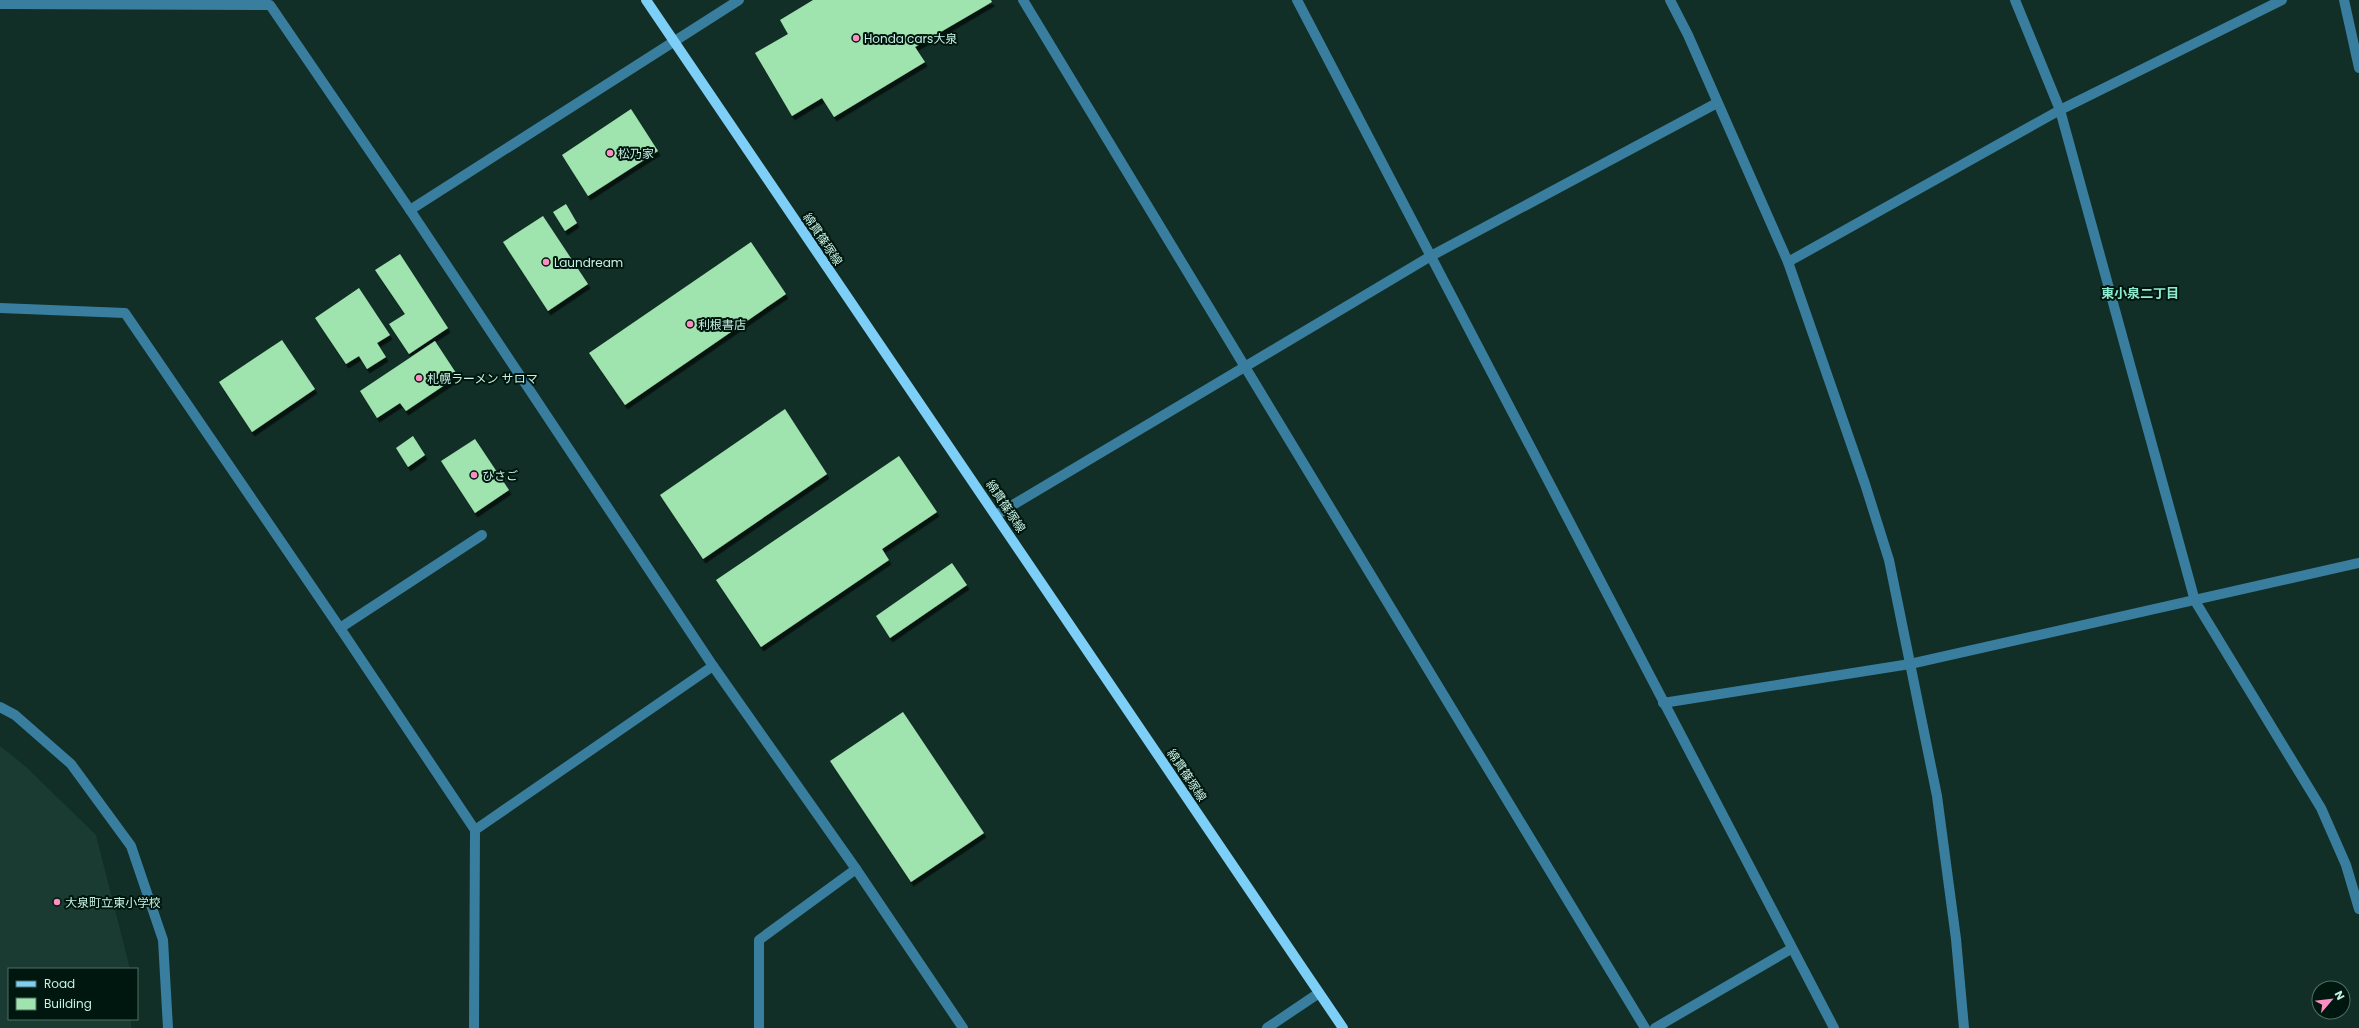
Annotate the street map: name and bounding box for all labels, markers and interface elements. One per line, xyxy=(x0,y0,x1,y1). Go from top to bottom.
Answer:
place label: Honda cars大泉 xyxy=(864,30,957,47)
marker: Honda cars大泉 xyxy=(851,33,861,43)
place label: 松乃家 xyxy=(618,145,654,162)
marker: 松乃家 xyxy=(605,148,615,158)
street label: 綿貫篠塚線 xyxy=(799,209,847,269)
place label: Laundream xyxy=(554,254,623,271)
marker: Laundream xyxy=(541,257,551,267)
district label: 東小泉二丁目 xyxy=(2101,284,2179,303)
place label: 利根書店 xyxy=(698,316,746,333)
marker: 利根書店 xyxy=(685,319,695,329)
place label: 札幌ラーメン サロマ xyxy=(427,370,538,387)
marker: 札幌ラーメン サロマ xyxy=(414,373,424,383)
place label: ひさご xyxy=(482,467,518,484)
marker: ひさご xyxy=(469,470,479,480)
street label: 綿貫篠塚線 xyxy=(982,476,1030,536)
street label: 綿貫篠塚線 xyxy=(1163,745,1211,805)
place label: 大泉町立東小学校 xyxy=(65,894,161,911)
marker: 大泉町立東小学校 xyxy=(52,897,62,907)
legend xyxy=(8,968,138,1020)
text: Road xyxy=(44,975,75,992)
north arrow xyxy=(2311,980,2351,1020)
text: N xyxy=(2331,988,2349,1003)
text: Building xyxy=(44,995,92,1012)

